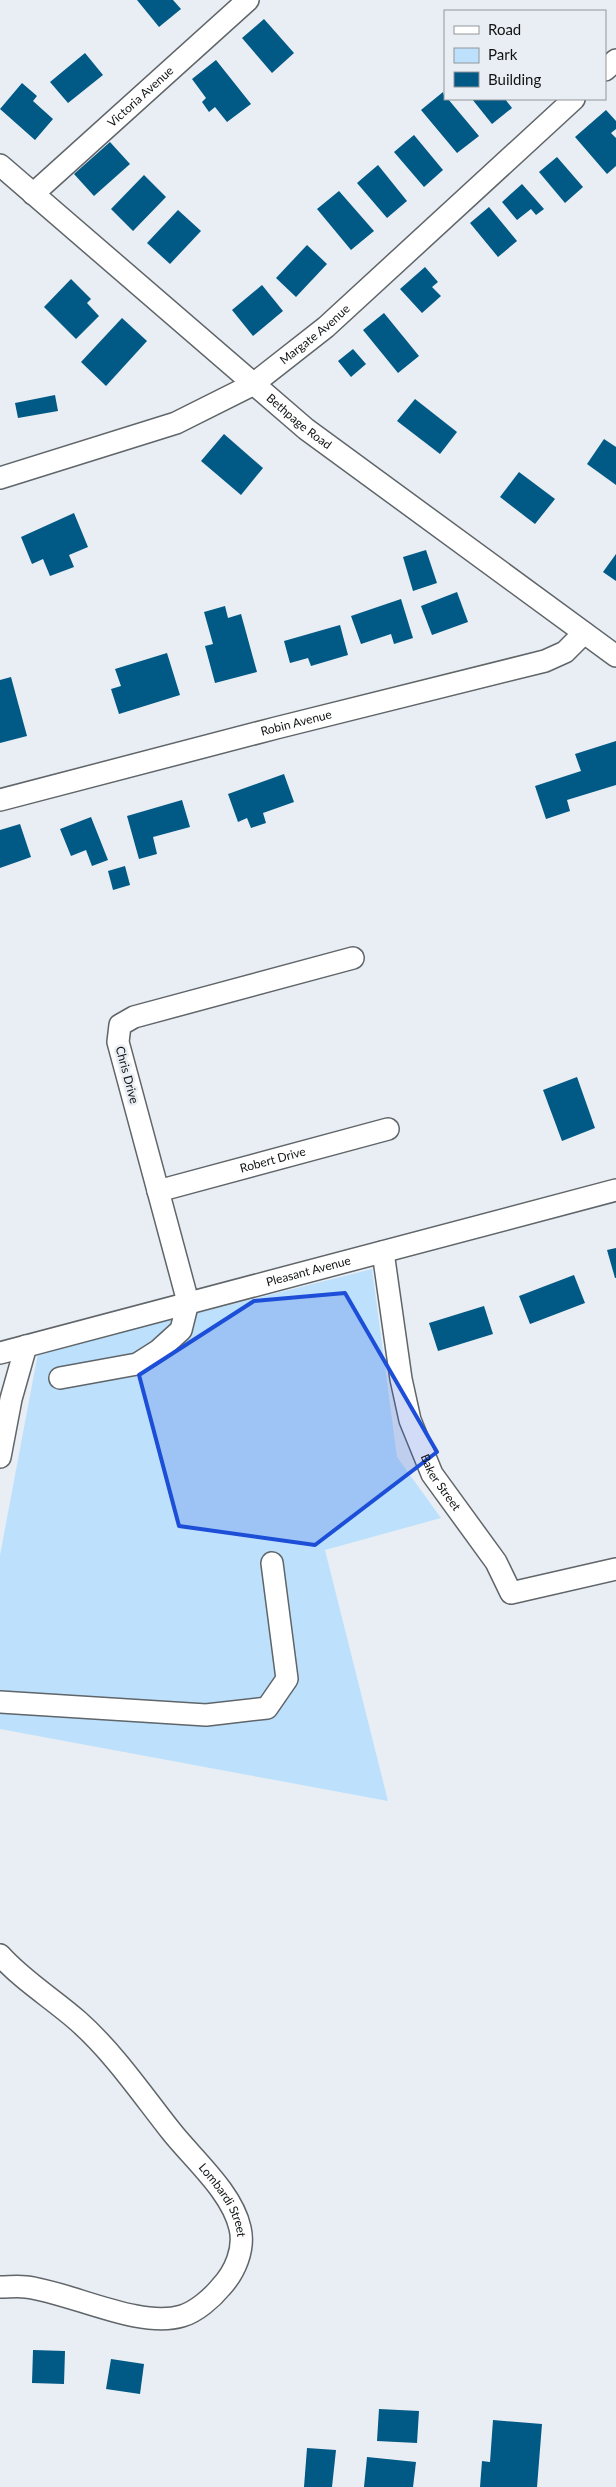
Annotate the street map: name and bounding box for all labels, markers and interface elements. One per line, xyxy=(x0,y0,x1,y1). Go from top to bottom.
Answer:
legend xyxy=(444,10,606,100)
text: Road xyxy=(488,20,521,38)
text: Park xyxy=(488,45,518,63)
street label: Victoria Avenue xyxy=(104,63,176,130)
text: Building xyxy=(488,70,541,88)
street label: Margate Avenue xyxy=(277,301,353,367)
street label: Bethpage Road xyxy=(263,390,335,452)
street label: Robin Avenue xyxy=(259,706,333,739)
street label: Chris Drive xyxy=(113,1045,142,1105)
street label: Robert Drive xyxy=(238,1144,307,1176)
street label: Pleasant Avenue xyxy=(264,1253,352,1289)
street label: Baker Street xyxy=(418,1452,465,1514)
street label: Lombardi Street xyxy=(196,2160,249,2238)

